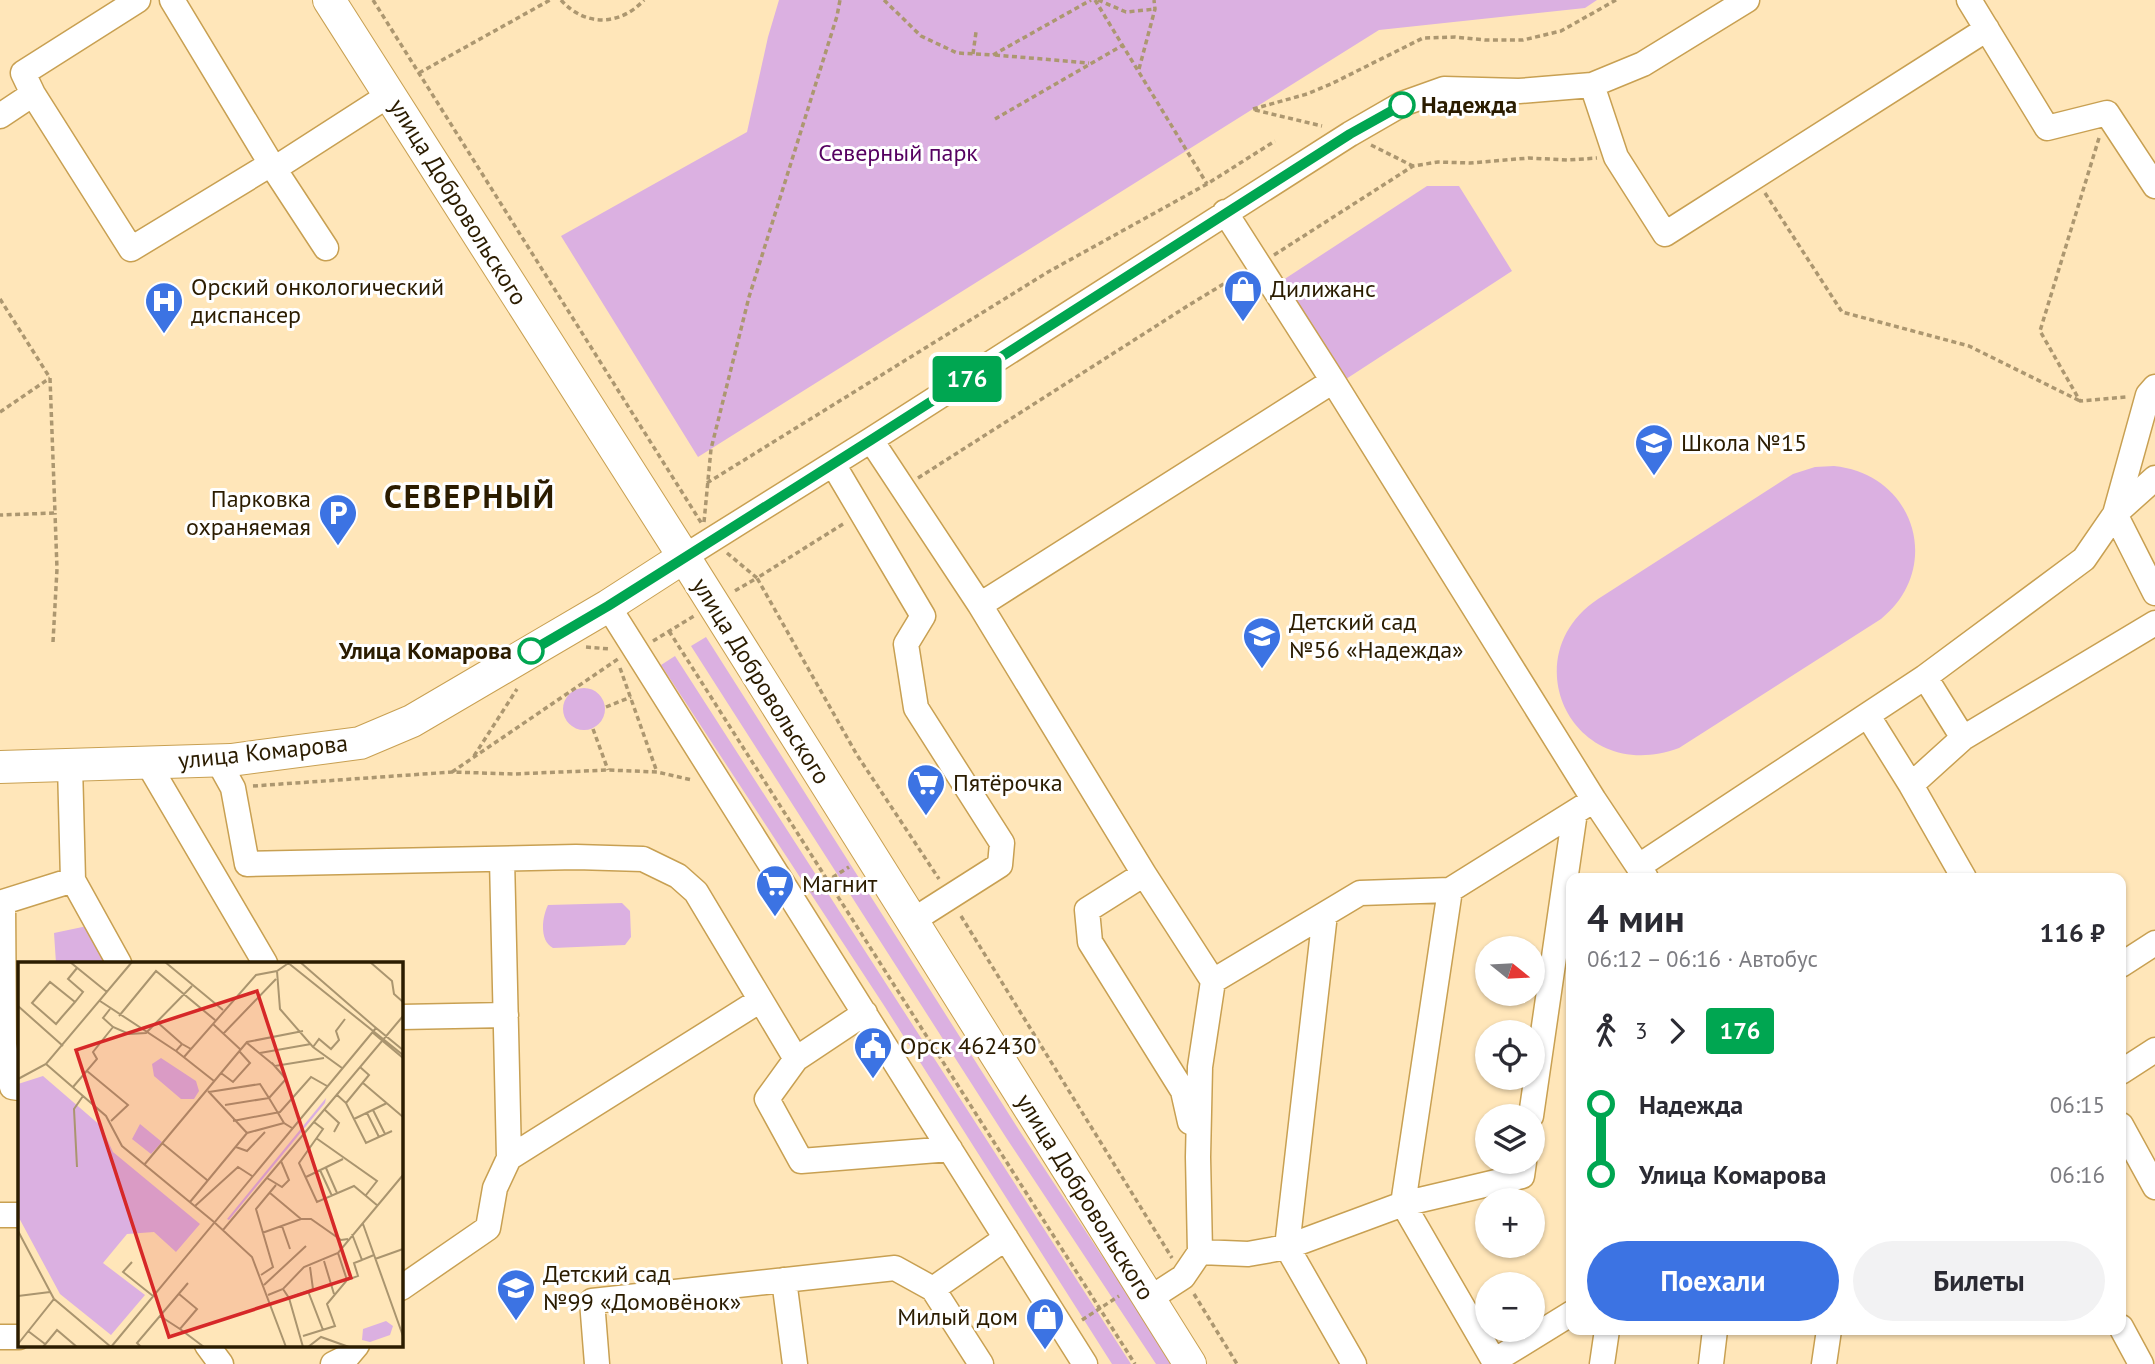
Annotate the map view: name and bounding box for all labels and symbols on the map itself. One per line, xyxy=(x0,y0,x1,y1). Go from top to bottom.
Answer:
place label: Надежда xyxy=(1421,89,1517,120)
marker: Надежда xyxy=(1389,92,1415,118)
street label: улица Добровольского xyxy=(382,93,535,311)
park label: Северный парк xyxy=(818,137,978,168)
shop icon: Дилижанс xyxy=(1222,268,1264,323)
place label: Орский онкологический диспансер xyxy=(191,271,444,330)
place label: Дилижанс xyxy=(1270,273,1376,304)
hospital icon: Орский онкологический диспансер xyxy=(143,280,185,335)
line badge: 176 xyxy=(927,356,1007,402)
school or university icon: Школа №15 xyxy=(1633,422,1675,477)
place label: Школа №15 xyxy=(1681,427,1807,458)
district label: СЕВЕРНЫЙ xyxy=(384,475,556,517)
place label: Парковка охраняемая xyxy=(186,483,311,542)
parking icon: Парковка охраняемая xyxy=(317,492,359,547)
street label: улица Добровольского xyxy=(685,572,838,790)
place label: Детский сад №56 «Надежда» xyxy=(1289,606,1464,665)
school or university icon: Детский сад №56 «Надежда» xyxy=(1241,615,1283,670)
place label: Улица Комарова xyxy=(338,635,512,666)
marker: Улица Комарова xyxy=(518,638,544,664)
street label: улица Комарова xyxy=(177,727,349,776)
supermarket icon: Пятёрочка xyxy=(905,762,947,817)
place label: Пятёрочка xyxy=(953,767,1063,798)
supermarket icon: Магнит xyxy=(754,863,796,918)
place label: Магнит xyxy=(802,868,878,899)
north arrow xyxy=(1475,936,1545,1006)
inset map xyxy=(18,962,402,1346)
public building icon: Орск 462430 xyxy=(852,1025,894,1080)
place label: Орск 462430 xyxy=(900,1030,1037,1061)
street label: улица Добровольского xyxy=(1009,1088,1162,1306)
place label: Детский сад №99 «Домовёнок» xyxy=(543,1258,741,1317)
school or university icon: Детский сад №99 «Домовёнок» xyxy=(495,1267,537,1322)
shop icon: Милый дом xyxy=(1024,1296,1066,1351)
place label: Милый дом xyxy=(897,1301,1018,1332)

